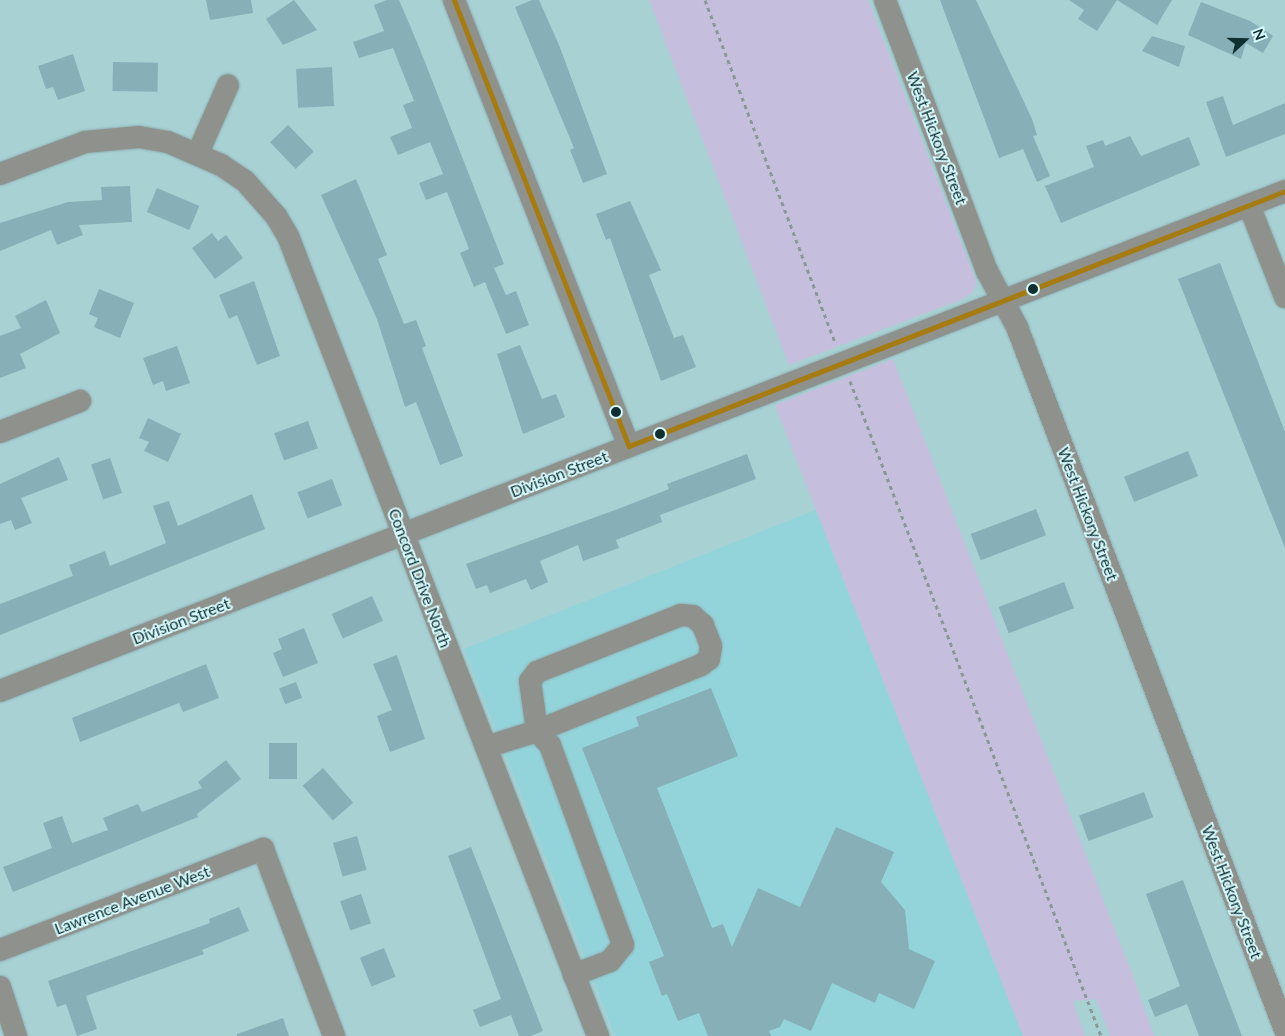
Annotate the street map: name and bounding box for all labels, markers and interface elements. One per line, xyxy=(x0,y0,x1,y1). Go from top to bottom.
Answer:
north arrow xyxy=(1220,15,1270,65)
text: N xyxy=(1250,26,1269,43)
street label: West Hickory Street xyxy=(903,69,971,207)
unlabelled marker xyxy=(1028,284,1038,294)
unlabelled marker xyxy=(611,407,621,417)
unlabelled marker xyxy=(655,429,665,439)
street label: West Hickory Street xyxy=(1054,445,1122,583)
street label: Division Street xyxy=(508,447,610,501)
street label: Concord Drive North xyxy=(385,506,455,650)
street label: Division Street xyxy=(130,594,232,648)
street label: West Hickory Street xyxy=(1198,823,1266,961)
street label: Lawrence Avenue West xyxy=(51,861,213,939)

